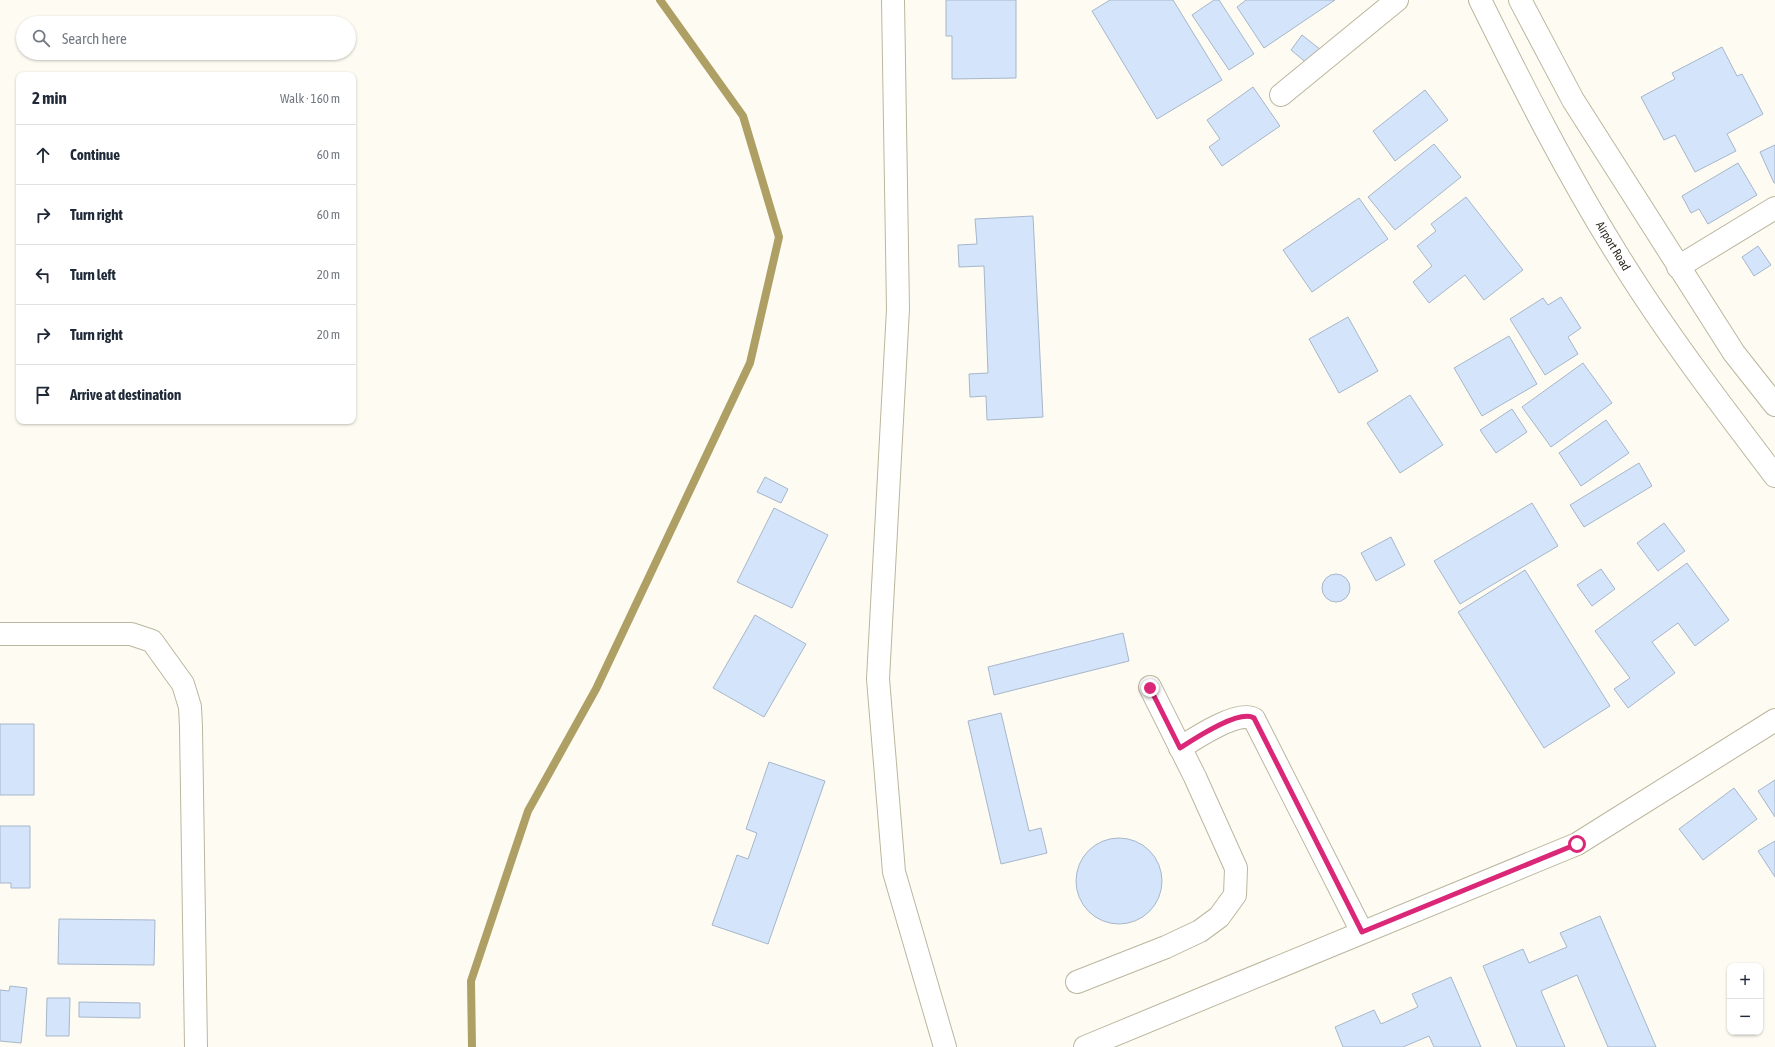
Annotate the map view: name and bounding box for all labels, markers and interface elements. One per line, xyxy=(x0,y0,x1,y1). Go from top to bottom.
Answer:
search box xyxy=(16,16,356,60)
icon: search xyxy=(30,27,52,49)
text: Search here xyxy=(62,30,127,47)
text: 2 min xyxy=(32,88,67,108)
text: Walk · 160 m xyxy=(280,91,340,106)
icon: ahead xyxy=(32,144,54,166)
text: Continue xyxy=(70,146,120,163)
text: 60 m xyxy=(317,147,340,162)
icon: right xyxy=(32,204,54,226)
text: Turn right xyxy=(70,206,123,223)
text: 60 m xyxy=(317,207,340,222)
street label: Airport Road xyxy=(1593,219,1633,273)
icon: left xyxy=(32,264,54,286)
text: Turn left xyxy=(70,266,116,283)
text: 20 m xyxy=(317,267,340,282)
icon: right xyxy=(32,324,54,346)
text: Turn right xyxy=(70,326,123,343)
text: 20 m xyxy=(317,327,340,342)
icon: arrive xyxy=(32,384,54,406)
text: Arrive at destination xyxy=(70,386,181,403)
route end xyxy=(1141,679,1159,697)
route start xyxy=(1568,835,1586,853)
map controls xyxy=(1727,963,1763,1035)
button: + xyxy=(1727,963,1763,999)
button: − xyxy=(1727,999,1763,1035)

